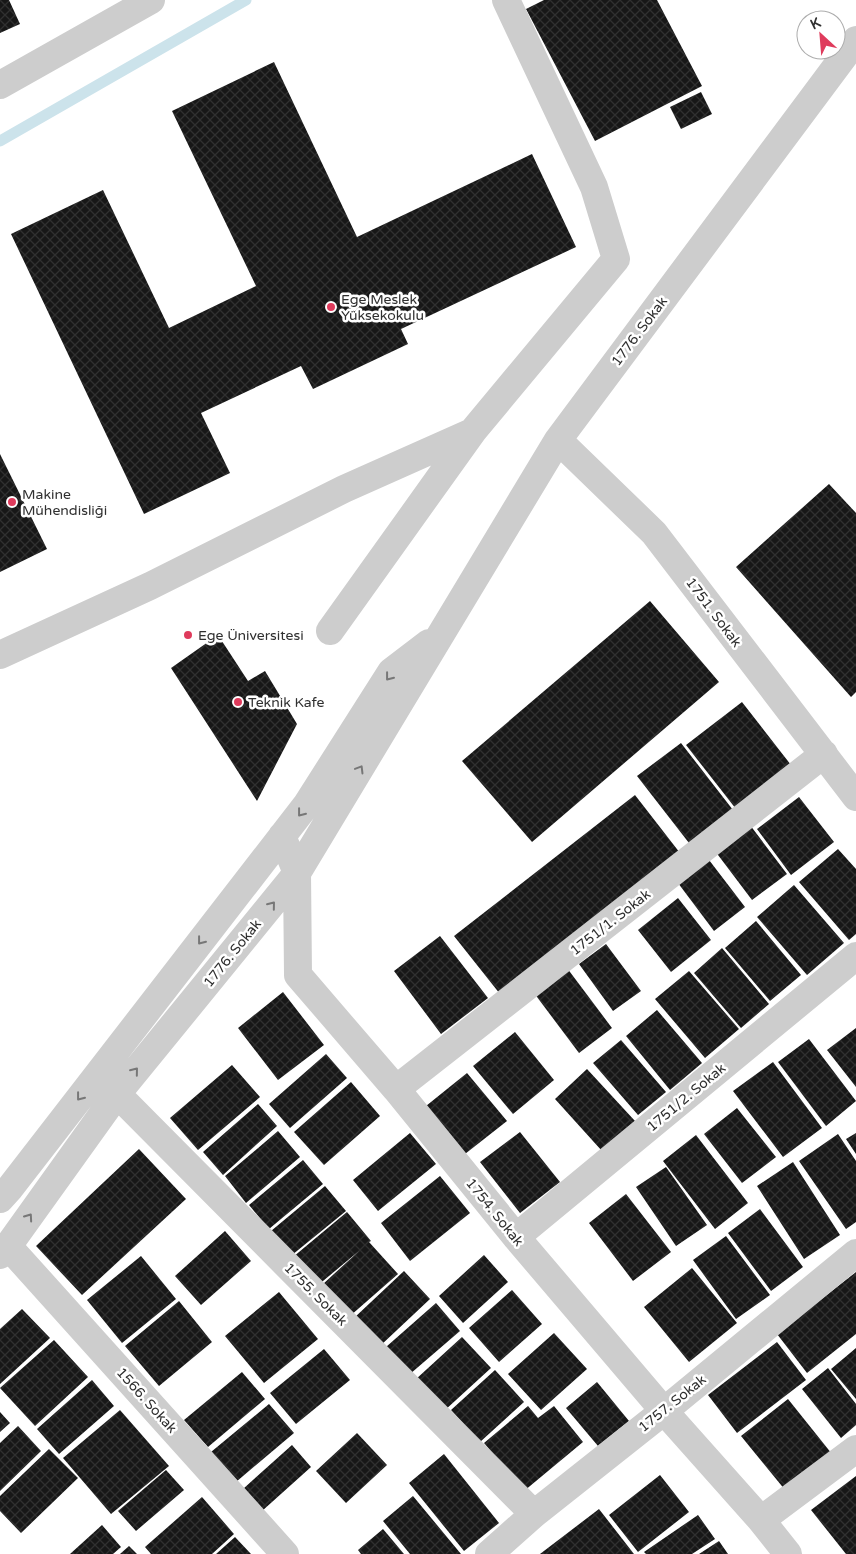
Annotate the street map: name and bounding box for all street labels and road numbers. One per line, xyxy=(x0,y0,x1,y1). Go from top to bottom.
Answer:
street label: 1776. Sokak xyxy=(608,293,671,369)
street label: 1751. Sokak xyxy=(682,574,745,651)
street label: 1751/1. Sokak xyxy=(567,885,654,959)
street label: 1776. Sokak xyxy=(200,916,265,991)
street label: 1751/2. Sokak xyxy=(643,1059,729,1135)
street label: 1754. Sokak xyxy=(462,1175,527,1250)
street label: 1755. Sokak xyxy=(280,1259,351,1330)
street label: 1566. Sokak xyxy=(113,1364,181,1437)
street label: 1757. Sokak xyxy=(635,1371,710,1436)

